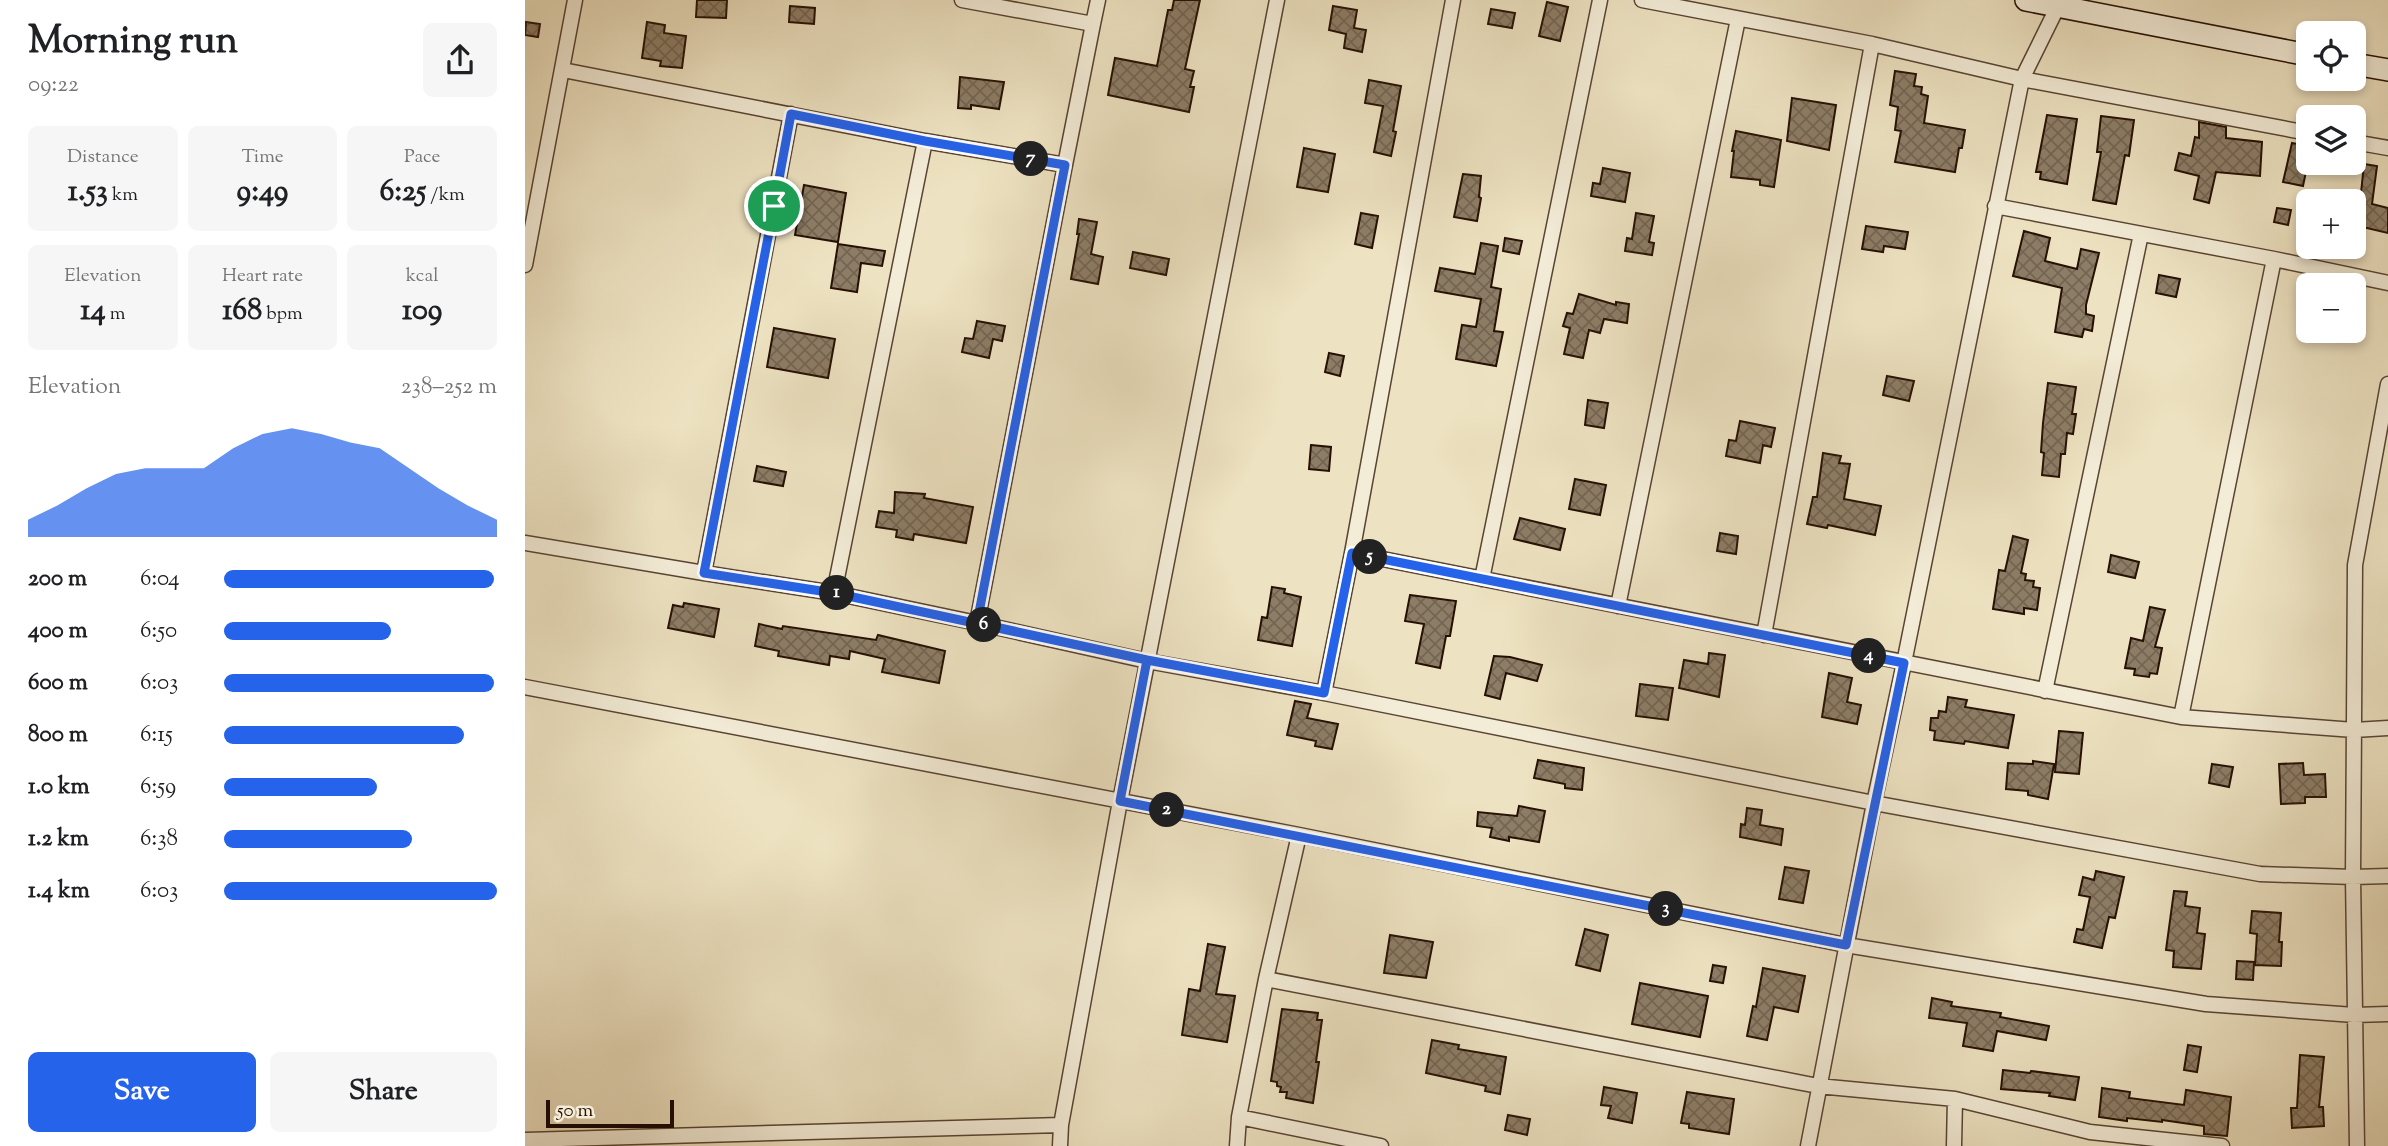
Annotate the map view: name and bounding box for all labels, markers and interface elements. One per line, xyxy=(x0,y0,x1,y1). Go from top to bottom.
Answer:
text: Morning run xyxy=(28,16,238,70)
map controls xyxy=(2296,21,2366,343)
button: locate xyxy=(2296,21,2366,91)
button: share xyxy=(423,23,497,97)
text: 09:22 xyxy=(28,69,79,102)
button: layers xyxy=(2296,105,2366,175)
pin: 7 xyxy=(1014,142,1049,176)
text: Distance xyxy=(67,144,139,171)
text: Time xyxy=(241,144,284,171)
text: Pace xyxy=(404,144,440,171)
text: 7 xyxy=(1026,145,1035,172)
text: 1.53 xyxy=(68,171,108,214)
text: 9:49 xyxy=(237,171,288,214)
text: 6:25 xyxy=(380,171,426,214)
pin xyxy=(744,176,804,236)
text: km xyxy=(108,182,138,209)
text: /km xyxy=(426,182,465,209)
icon: arrive xyxy=(755,187,793,225)
button: + xyxy=(2296,189,2366,259)
text: Elevation xyxy=(64,263,141,290)
text: Heart rate xyxy=(222,263,303,290)
text: kcal xyxy=(406,263,438,290)
button: − xyxy=(2296,273,2366,343)
text: 14 xyxy=(80,290,106,333)
text: 168 xyxy=(222,290,262,333)
text: 109 xyxy=(402,290,442,333)
text: m xyxy=(106,301,125,328)
text: bpm xyxy=(262,301,303,328)
text: Elevation xyxy=(28,371,121,404)
text: 238–252 m xyxy=(401,371,497,404)
pin: 5 xyxy=(1353,540,1387,574)
text: 5 xyxy=(1366,543,1373,570)
text: 200 m xyxy=(28,563,87,596)
text: 6:04 xyxy=(140,563,180,596)
pin: 1 xyxy=(819,576,855,610)
text: 1 xyxy=(833,579,840,606)
pin: 6 xyxy=(967,608,1001,642)
text: 6 xyxy=(979,611,988,638)
text: 400 m xyxy=(28,615,88,648)
text: 6:50 xyxy=(140,615,177,648)
pin: 4 xyxy=(1851,638,1887,674)
text: 4 xyxy=(1864,642,1873,669)
text: 600 m xyxy=(28,667,88,700)
text: 6:03 xyxy=(140,667,178,700)
text: 800 m xyxy=(28,719,88,752)
text: 6:15 xyxy=(140,719,173,752)
text: 1.0 km xyxy=(28,771,90,804)
text: 6:59 xyxy=(140,771,176,804)
pin: 2 xyxy=(1149,792,1185,828)
text: 2 xyxy=(1162,796,1171,823)
text: 1.2 km xyxy=(28,823,89,856)
text: 6:38 xyxy=(140,823,178,856)
text: 1.4 km xyxy=(28,875,90,908)
text: 6:03 xyxy=(140,875,178,908)
pin: 3 xyxy=(1649,892,1683,926)
text: 3 xyxy=(1662,895,1669,922)
button: Save xyxy=(28,1052,256,1132)
button: Share xyxy=(270,1052,497,1132)
scale bar xyxy=(546,1097,674,1129)
text: 50 m xyxy=(557,1098,593,1125)

